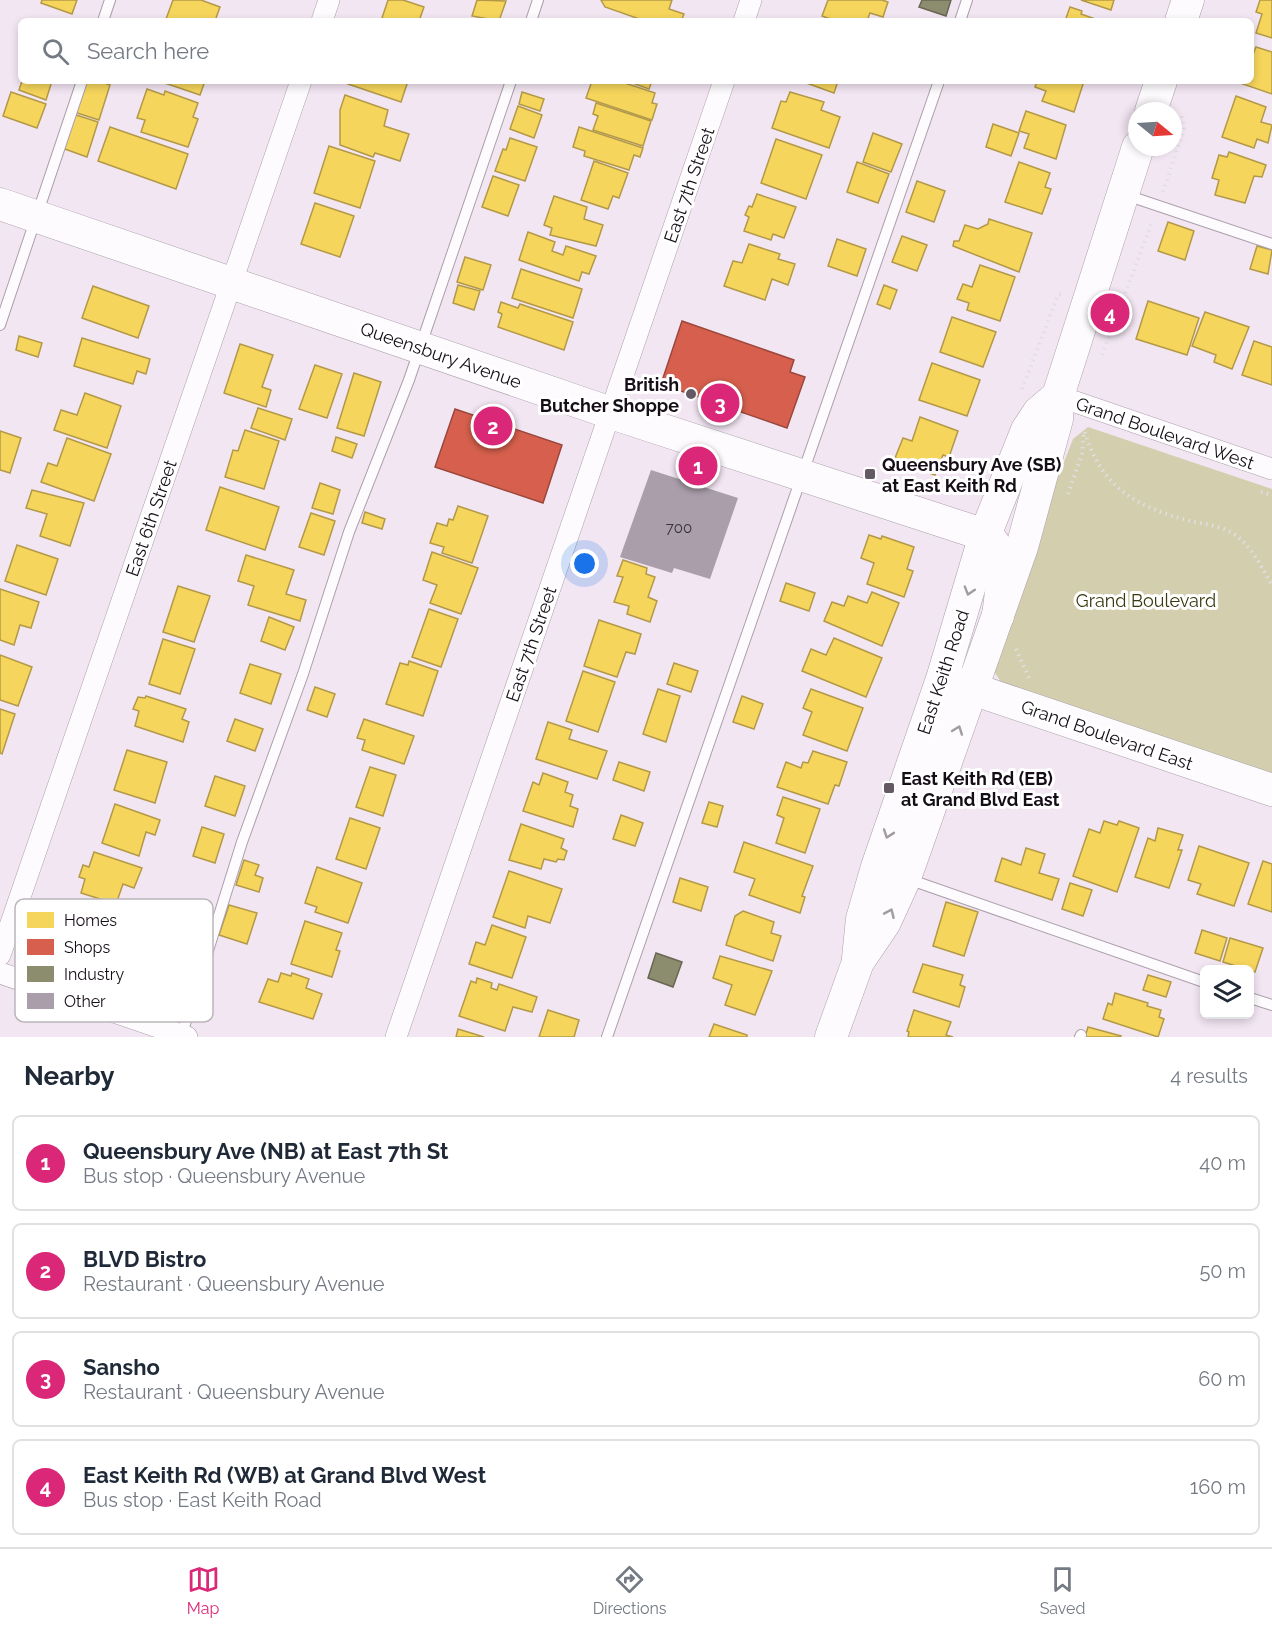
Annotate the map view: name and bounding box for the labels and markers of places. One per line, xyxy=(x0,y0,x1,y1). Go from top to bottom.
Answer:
pin: 4 xyxy=(1090,290,1130,336)
place label: British Butcher Shoppe xyxy=(540,374,679,416)
pin: 3 xyxy=(700,380,740,426)
marker: British Butcher Shoppe xyxy=(684,387,698,401)
pin: 2 xyxy=(474,404,512,448)
pin: 1 xyxy=(678,444,718,488)
place label: Queensbury Ave (SB) at East Keith Rd xyxy=(882,454,1061,496)
marker: Queensbury Ave (SB) at East Keith Rd xyxy=(863,467,877,481)
place label: East Keith Rd (EB) at Grand Blvd East xyxy=(901,768,1060,810)
marker: East Keith Rd (EB) at Grand Blvd East xyxy=(882,781,896,795)

